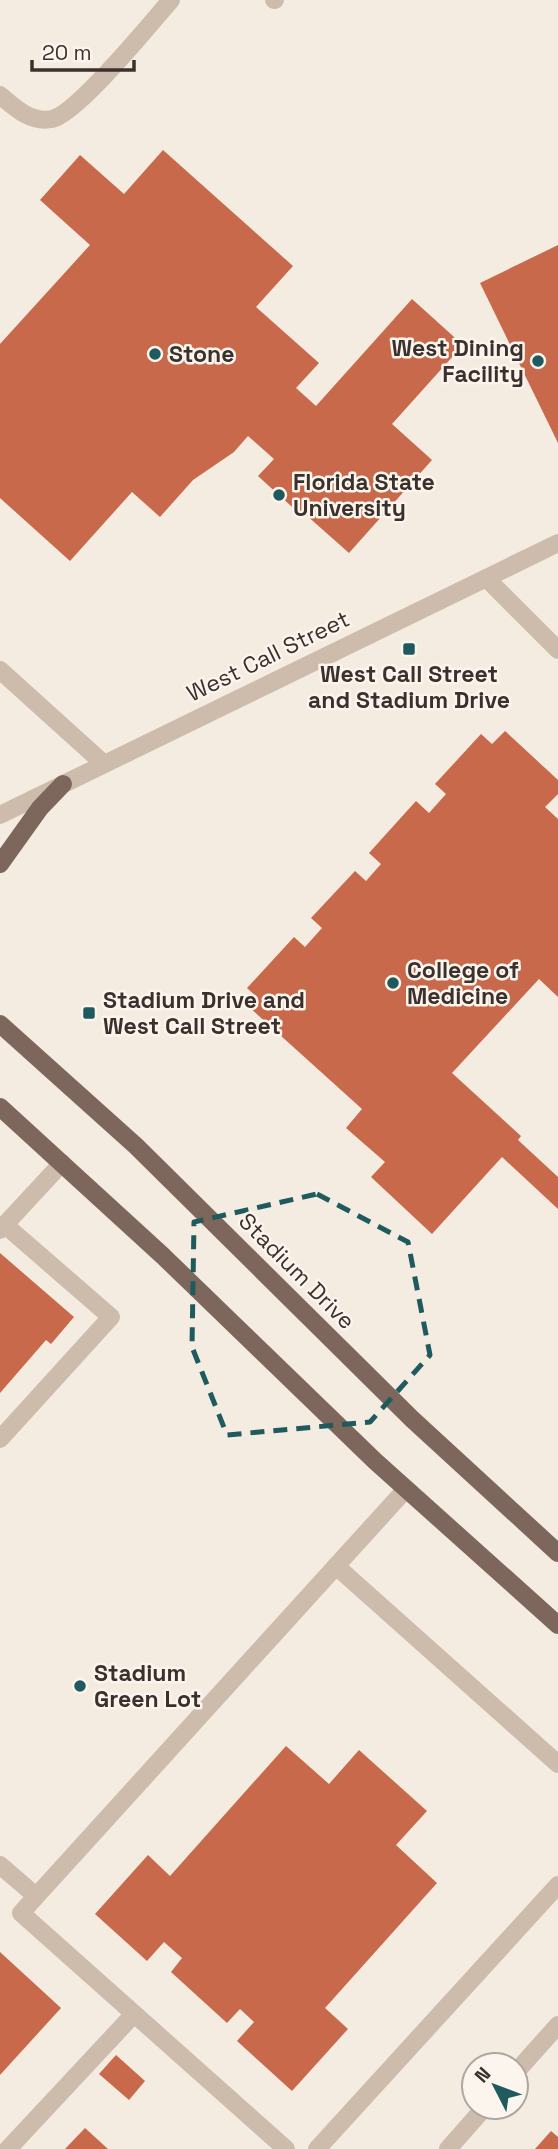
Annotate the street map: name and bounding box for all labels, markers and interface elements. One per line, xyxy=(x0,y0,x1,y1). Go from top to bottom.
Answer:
scale bar xyxy=(32,28,133,72)
text: 20 m xyxy=(42,39,92,66)
place label: West Dining Facility xyxy=(391,333,524,389)
place label: Stone xyxy=(169,339,235,369)
marker: Stone xyxy=(147,346,163,362)
marker: West Dining Facility xyxy=(530,353,546,369)
place label: Florida State University xyxy=(293,467,435,523)
marker: Florida State University xyxy=(271,487,287,503)
street label: West Call Street xyxy=(182,604,354,708)
marker: West Call Street and Stadium Drive xyxy=(401,641,417,657)
place label: West Call Street and Stadium Drive xyxy=(308,659,510,715)
place label: College of Medicine xyxy=(407,955,519,1011)
marker: College of Medicine xyxy=(385,975,401,991)
place label: Stadium Drive and West Call Street xyxy=(103,985,305,1041)
marker: Stadium Drive and West Call Street xyxy=(81,1005,97,1021)
street label: Stadium Drive xyxy=(232,1206,362,1336)
place label: Stadium Green Lot xyxy=(94,1658,201,1714)
marker: Stadium Green Lot xyxy=(72,1678,88,1694)
north arrow xyxy=(460,2051,530,2121)
text: N xyxy=(469,2062,496,2088)

